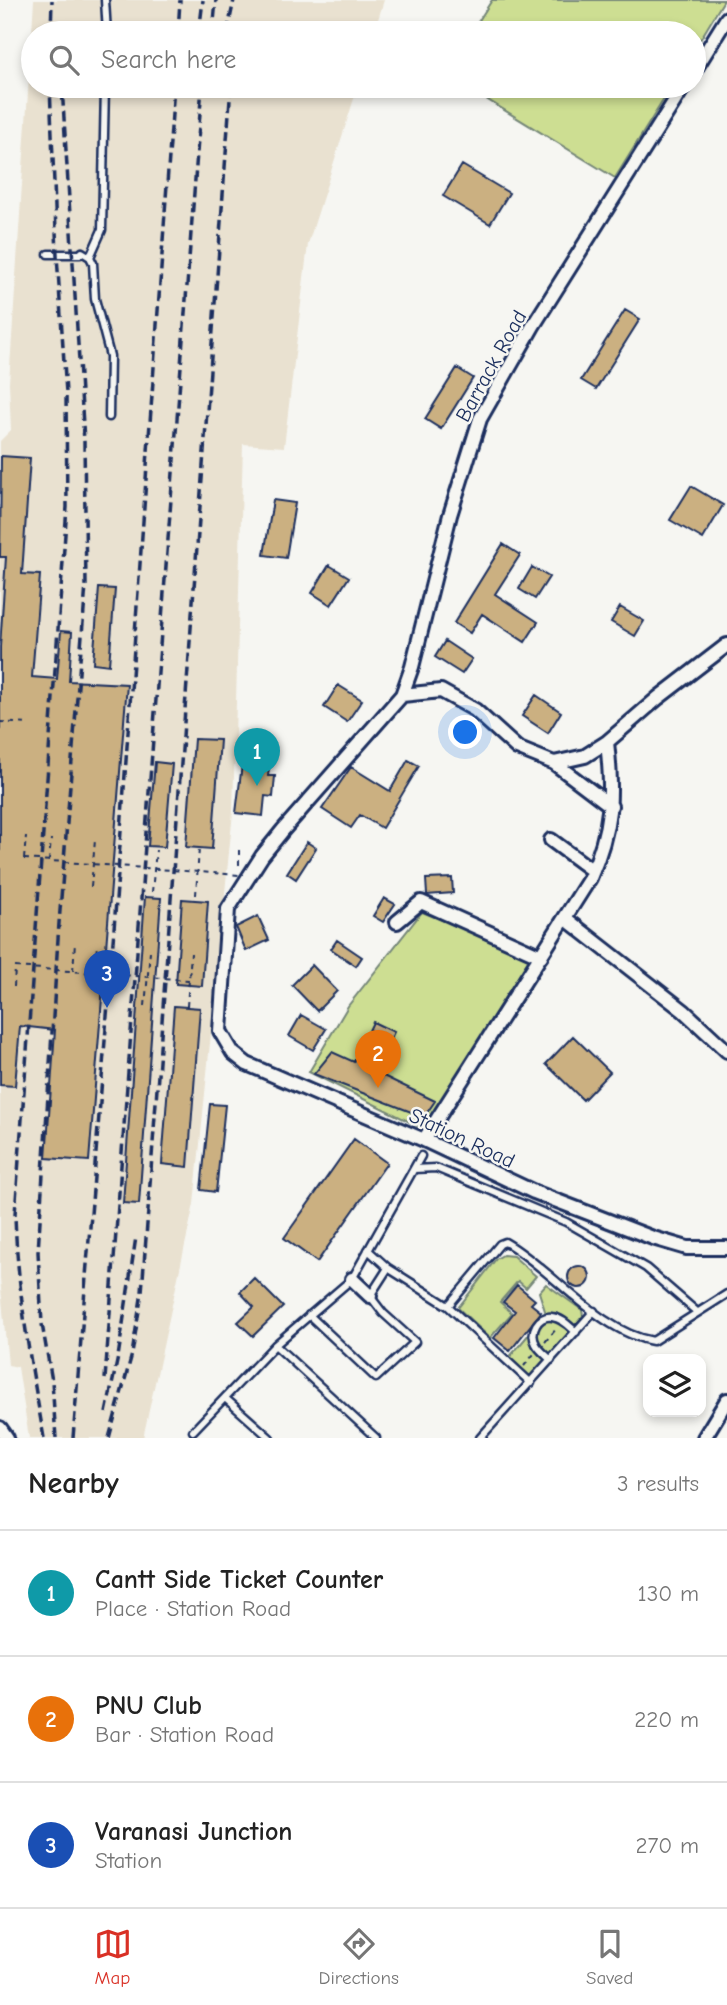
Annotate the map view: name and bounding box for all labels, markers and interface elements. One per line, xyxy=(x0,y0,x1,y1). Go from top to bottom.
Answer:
search box xyxy=(21,21,706,98)
icon: search xyxy=(45,41,83,79)
text: Search here xyxy=(101,45,236,75)
street label: Barrack Road xyxy=(451,306,531,426)
your location xyxy=(448,715,482,749)
pin: 1 xyxy=(234,728,280,786)
pin: 3 xyxy=(84,950,130,1008)
pin: 2 xyxy=(355,1030,401,1088)
street label: Station Road xyxy=(405,1103,519,1173)
map controls xyxy=(643,1354,706,1417)
button: layers xyxy=(643,1354,706,1417)
text: Nearby xyxy=(28,1466,119,1501)
text: 3 results xyxy=(617,1470,699,1497)
text: Cantt Side Ticket Counter xyxy=(95,1565,383,1595)
text: 1 xyxy=(46,1580,56,1607)
text: 130 m xyxy=(638,1580,699,1607)
text: Place · Station Road xyxy=(95,1595,291,1622)
text: PNU Club xyxy=(95,1691,202,1721)
text: 2 xyxy=(45,1706,57,1733)
text: 220 m xyxy=(634,1706,699,1733)
text: Bar · Station Road xyxy=(95,1721,274,1748)
text: Varanasi Junction xyxy=(95,1817,292,1847)
text: 3 xyxy=(45,1832,57,1859)
text: 270 m xyxy=(635,1832,699,1859)
text: Station xyxy=(95,1847,162,1874)
tab: Map xyxy=(94,1925,132,1989)
tab: Directions xyxy=(319,1925,399,1989)
tab: Saved xyxy=(586,1925,633,1989)

